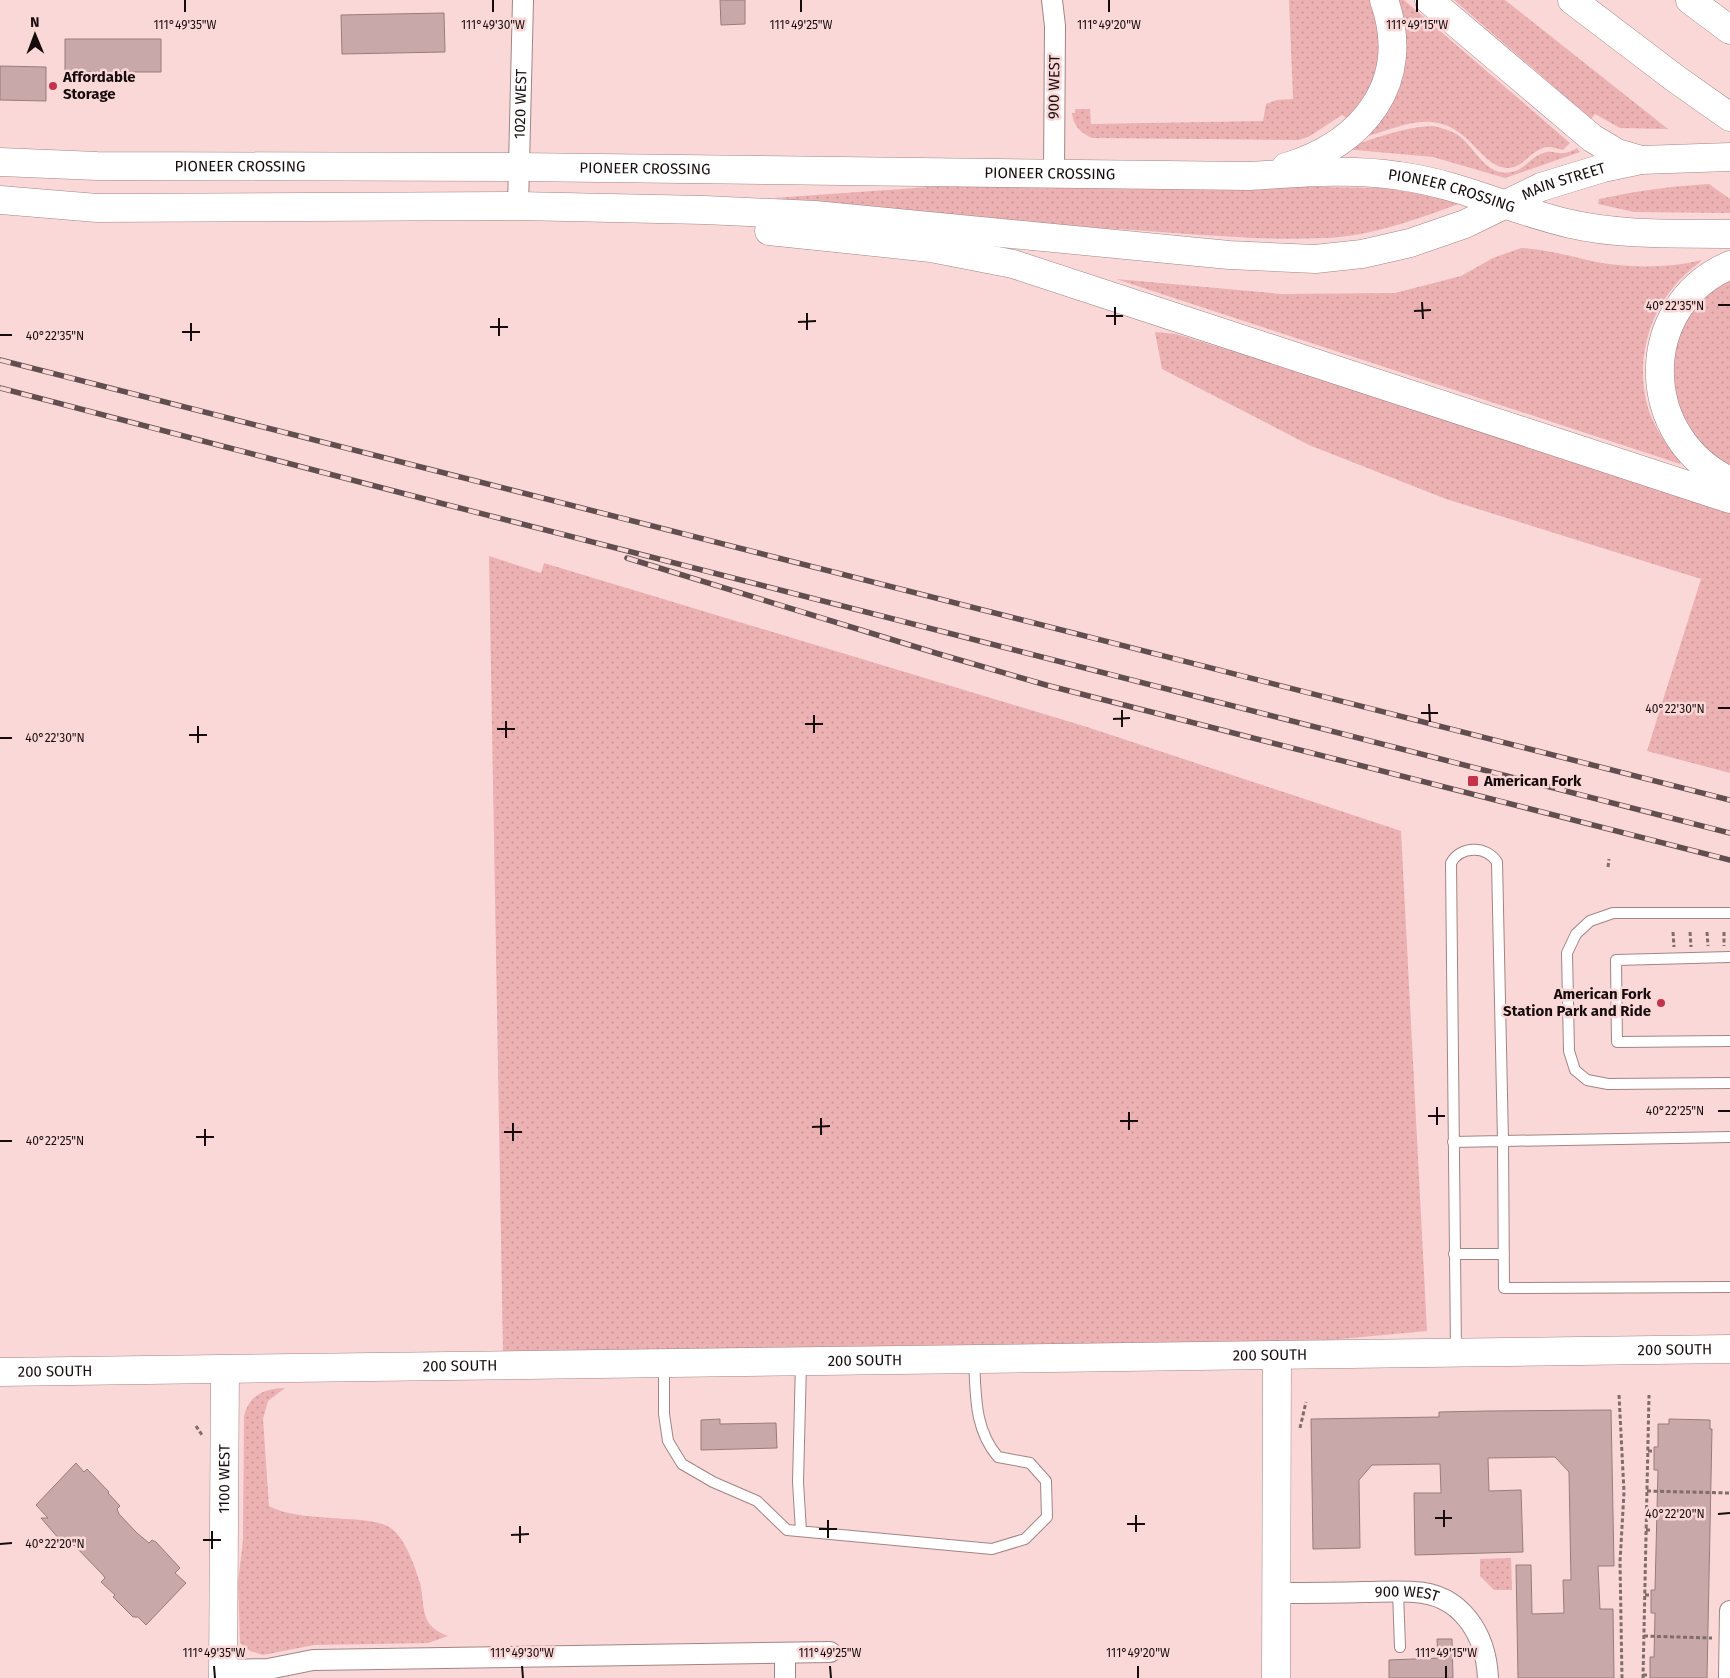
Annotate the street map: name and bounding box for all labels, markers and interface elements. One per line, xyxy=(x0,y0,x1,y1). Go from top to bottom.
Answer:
north arrow xyxy=(10,10,60,60)
text: N xyxy=(30,14,40,31)
text: 111°49'35"W xyxy=(154,18,217,32)
text: 111°49'30"W xyxy=(461,18,525,32)
text: 111°49'25"W xyxy=(770,18,833,32)
text: 111°49'20"W xyxy=(1077,18,1141,32)
text: 111°49'15"W xyxy=(1386,18,1448,32)
street label: 900 WEST xyxy=(1044,54,1064,119)
place label: Affordable Storage xyxy=(62,68,136,103)
street label: 1020 WEST xyxy=(511,68,530,139)
marker: Affordable Storage xyxy=(47,80,59,92)
street label: PIONEER CROSSING xyxy=(174,157,305,175)
street label: PIONEER CROSSING xyxy=(579,159,711,178)
street label: MAIN STREET xyxy=(1519,159,1608,204)
street label: PIONEER CROSSING xyxy=(984,164,1115,183)
street label: PIONEER CROSSING xyxy=(1387,165,1517,216)
text: 40°22'35"N xyxy=(1646,299,1704,313)
text: 40°22'35"N xyxy=(26,329,84,343)
text: 40°22'30"N xyxy=(1645,702,1705,716)
text: 40°22'30"N xyxy=(25,731,85,745)
place label: American Fork xyxy=(1483,772,1582,790)
marker: American Fork xyxy=(1466,774,1480,788)
place label: American Fork Station Park and Ride xyxy=(1503,985,1652,1020)
marker: American Fork Station Park and Ride xyxy=(1655,997,1667,1009)
text: 40°22'25"N xyxy=(1646,1104,1704,1118)
text: 40°22'25"N xyxy=(26,1134,84,1148)
street label: 200 SOUTH xyxy=(1637,1340,1712,1359)
street label: 200 SOUTH xyxy=(1232,1346,1307,1365)
street label: 200 SOUTH xyxy=(827,1351,902,1370)
street label: 200 SOUTH xyxy=(423,1356,497,1375)
street label: 200 SOUTH xyxy=(18,1362,92,1381)
street label: 1100 WEST xyxy=(215,1444,234,1514)
text: 40°22'20"N xyxy=(1645,1507,1705,1521)
text: 40°22'20"N xyxy=(25,1537,85,1551)
street label: 900 WEST xyxy=(1374,1583,1442,1606)
text: 111°49'35"W xyxy=(183,1646,246,1660)
text: 111°49'30"W xyxy=(490,1646,554,1660)
text: 111°49'25"W xyxy=(799,1646,862,1660)
text: 111°49'20"W xyxy=(1106,1646,1170,1660)
text: 111°49'15"W xyxy=(1415,1646,1477,1660)

